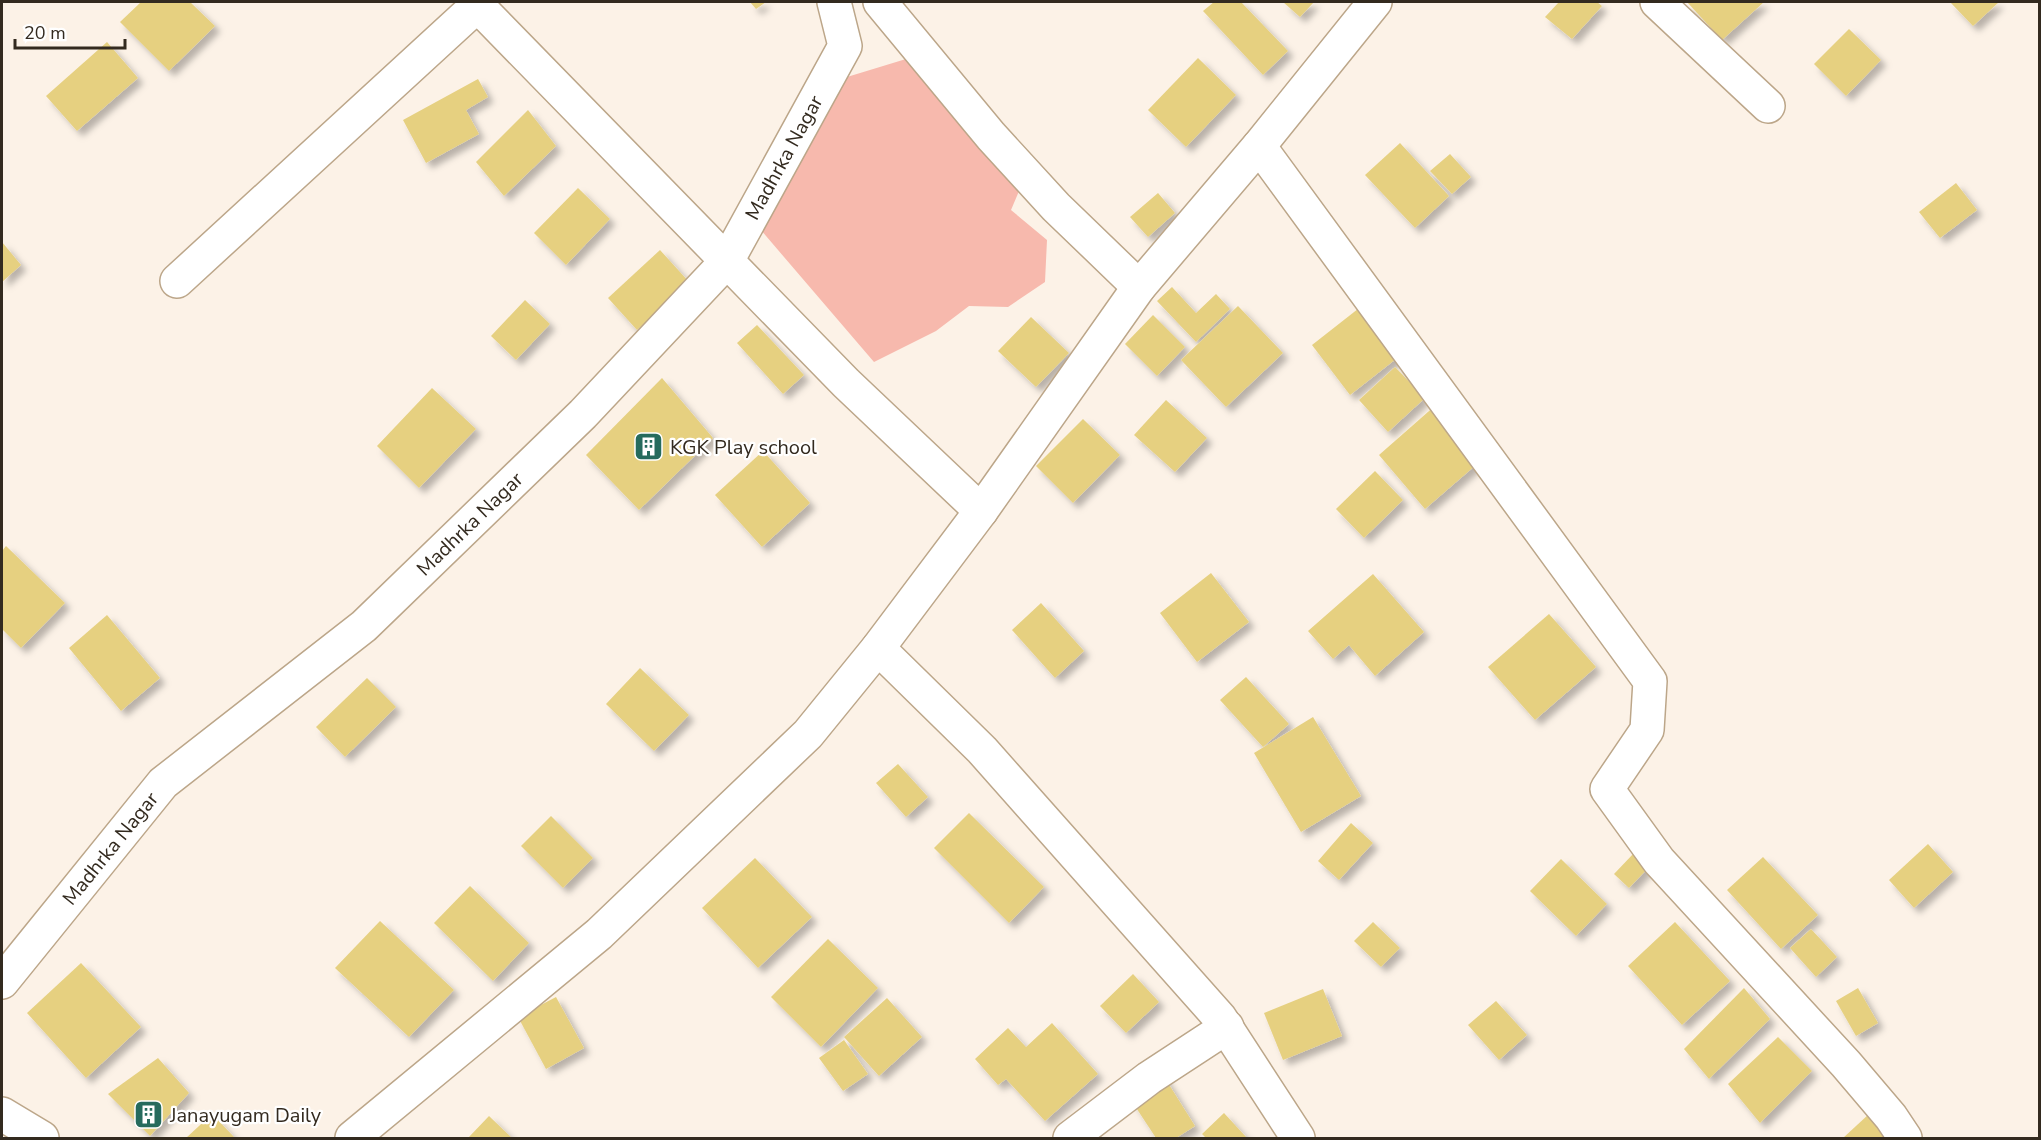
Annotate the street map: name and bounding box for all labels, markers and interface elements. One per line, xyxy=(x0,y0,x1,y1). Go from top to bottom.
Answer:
scale bar xyxy=(15,12,124,50)
text: 20 m xyxy=(24,21,66,45)
street label: Madhrka Nagar xyxy=(739,91,829,225)
building icon: KGK Play school xyxy=(633,431,665,463)
place label: KGK Play school xyxy=(670,434,817,461)
street label: Madhrka Nagar xyxy=(411,466,529,582)
street label: Madhrka Nagar xyxy=(57,786,165,911)
building icon: Janayugam Daily xyxy=(133,1099,165,1131)
place label: Janayugam Daily xyxy=(169,1102,322,1129)

